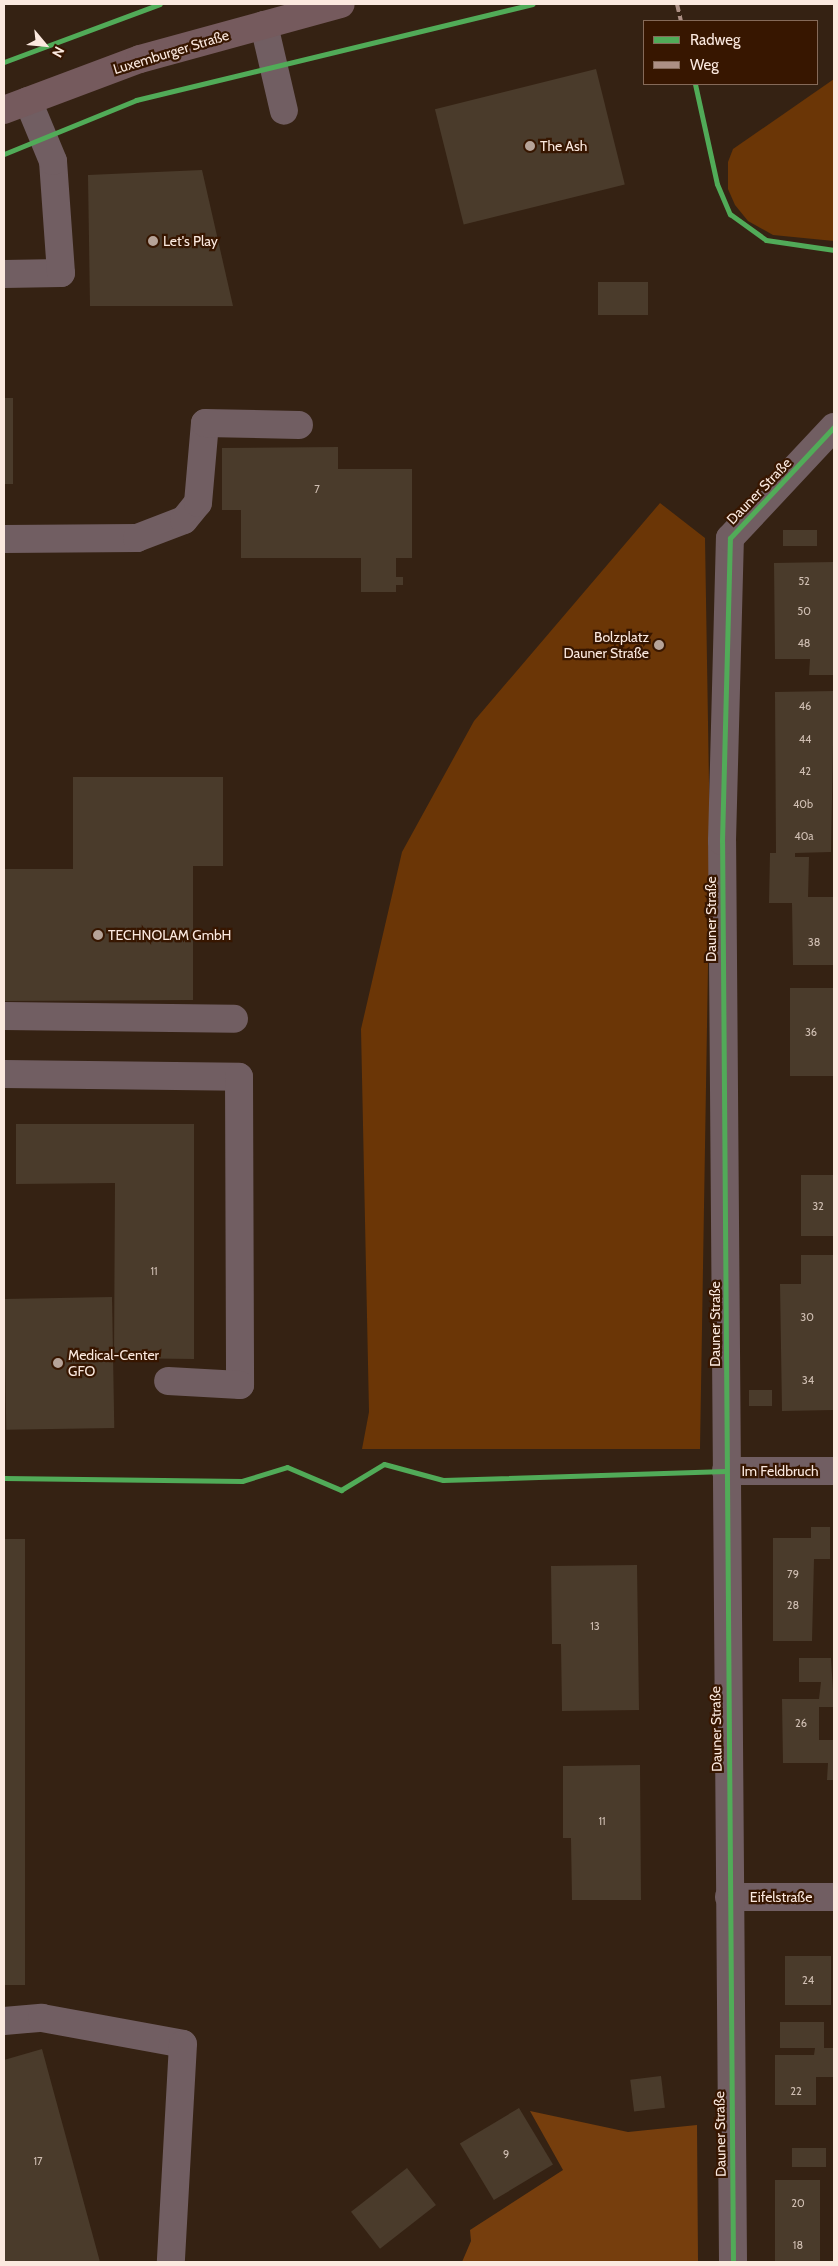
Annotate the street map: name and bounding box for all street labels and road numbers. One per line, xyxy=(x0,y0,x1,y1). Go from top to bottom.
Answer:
street label: Luxemburger Straße xyxy=(111,26,231,78)
street label: Dauner Straße xyxy=(723,454,795,528)
street label: Dauner Straße xyxy=(703,876,719,962)
street label: Dauner Straße xyxy=(707,1281,723,1367)
street label: Im Feldbruch xyxy=(741,1463,819,1479)
street label: Dauner Straße xyxy=(707,1686,725,1772)
street label: Eifelstraße xyxy=(750,1889,812,1905)
street label: Dauner Straße xyxy=(711,2091,729,2177)

